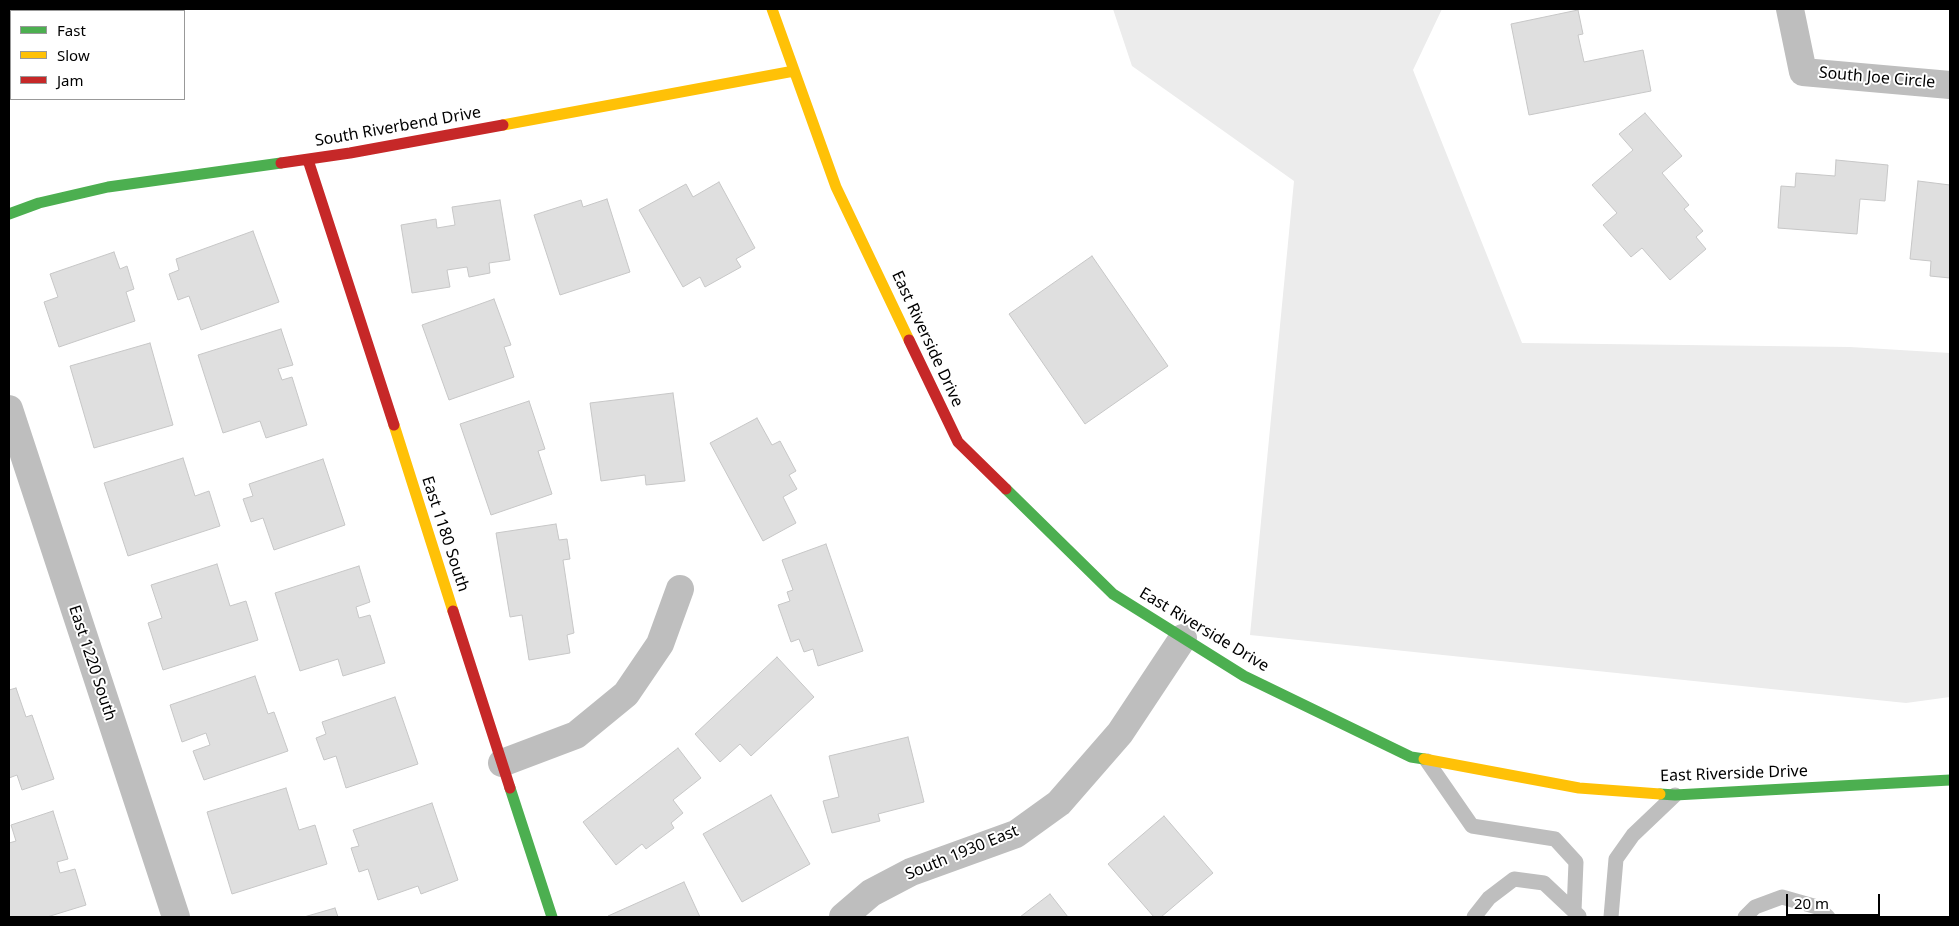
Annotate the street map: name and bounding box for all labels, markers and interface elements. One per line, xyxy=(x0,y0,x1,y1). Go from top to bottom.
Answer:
legend xyxy=(10,10,185,100)
text: Fast xyxy=(57,20,86,40)
text: Slow xyxy=(57,45,90,65)
street label: South Joe Circle xyxy=(1818,63,1936,93)
text: Jam xyxy=(57,70,84,90)
street label: South Riverbend Drive xyxy=(313,103,483,151)
street label: East Riverside Drive xyxy=(887,268,967,410)
street label: East 1180 South xyxy=(417,474,473,594)
street label: East Riverside Drive xyxy=(1136,584,1272,676)
street label: East 1220 South xyxy=(64,603,120,723)
street label: East Riverside Drive xyxy=(1660,762,1808,786)
street label: South 1930 East xyxy=(903,822,1021,884)
scale bar xyxy=(1789,884,1883,916)
text: 20 m xyxy=(1794,893,1829,913)

